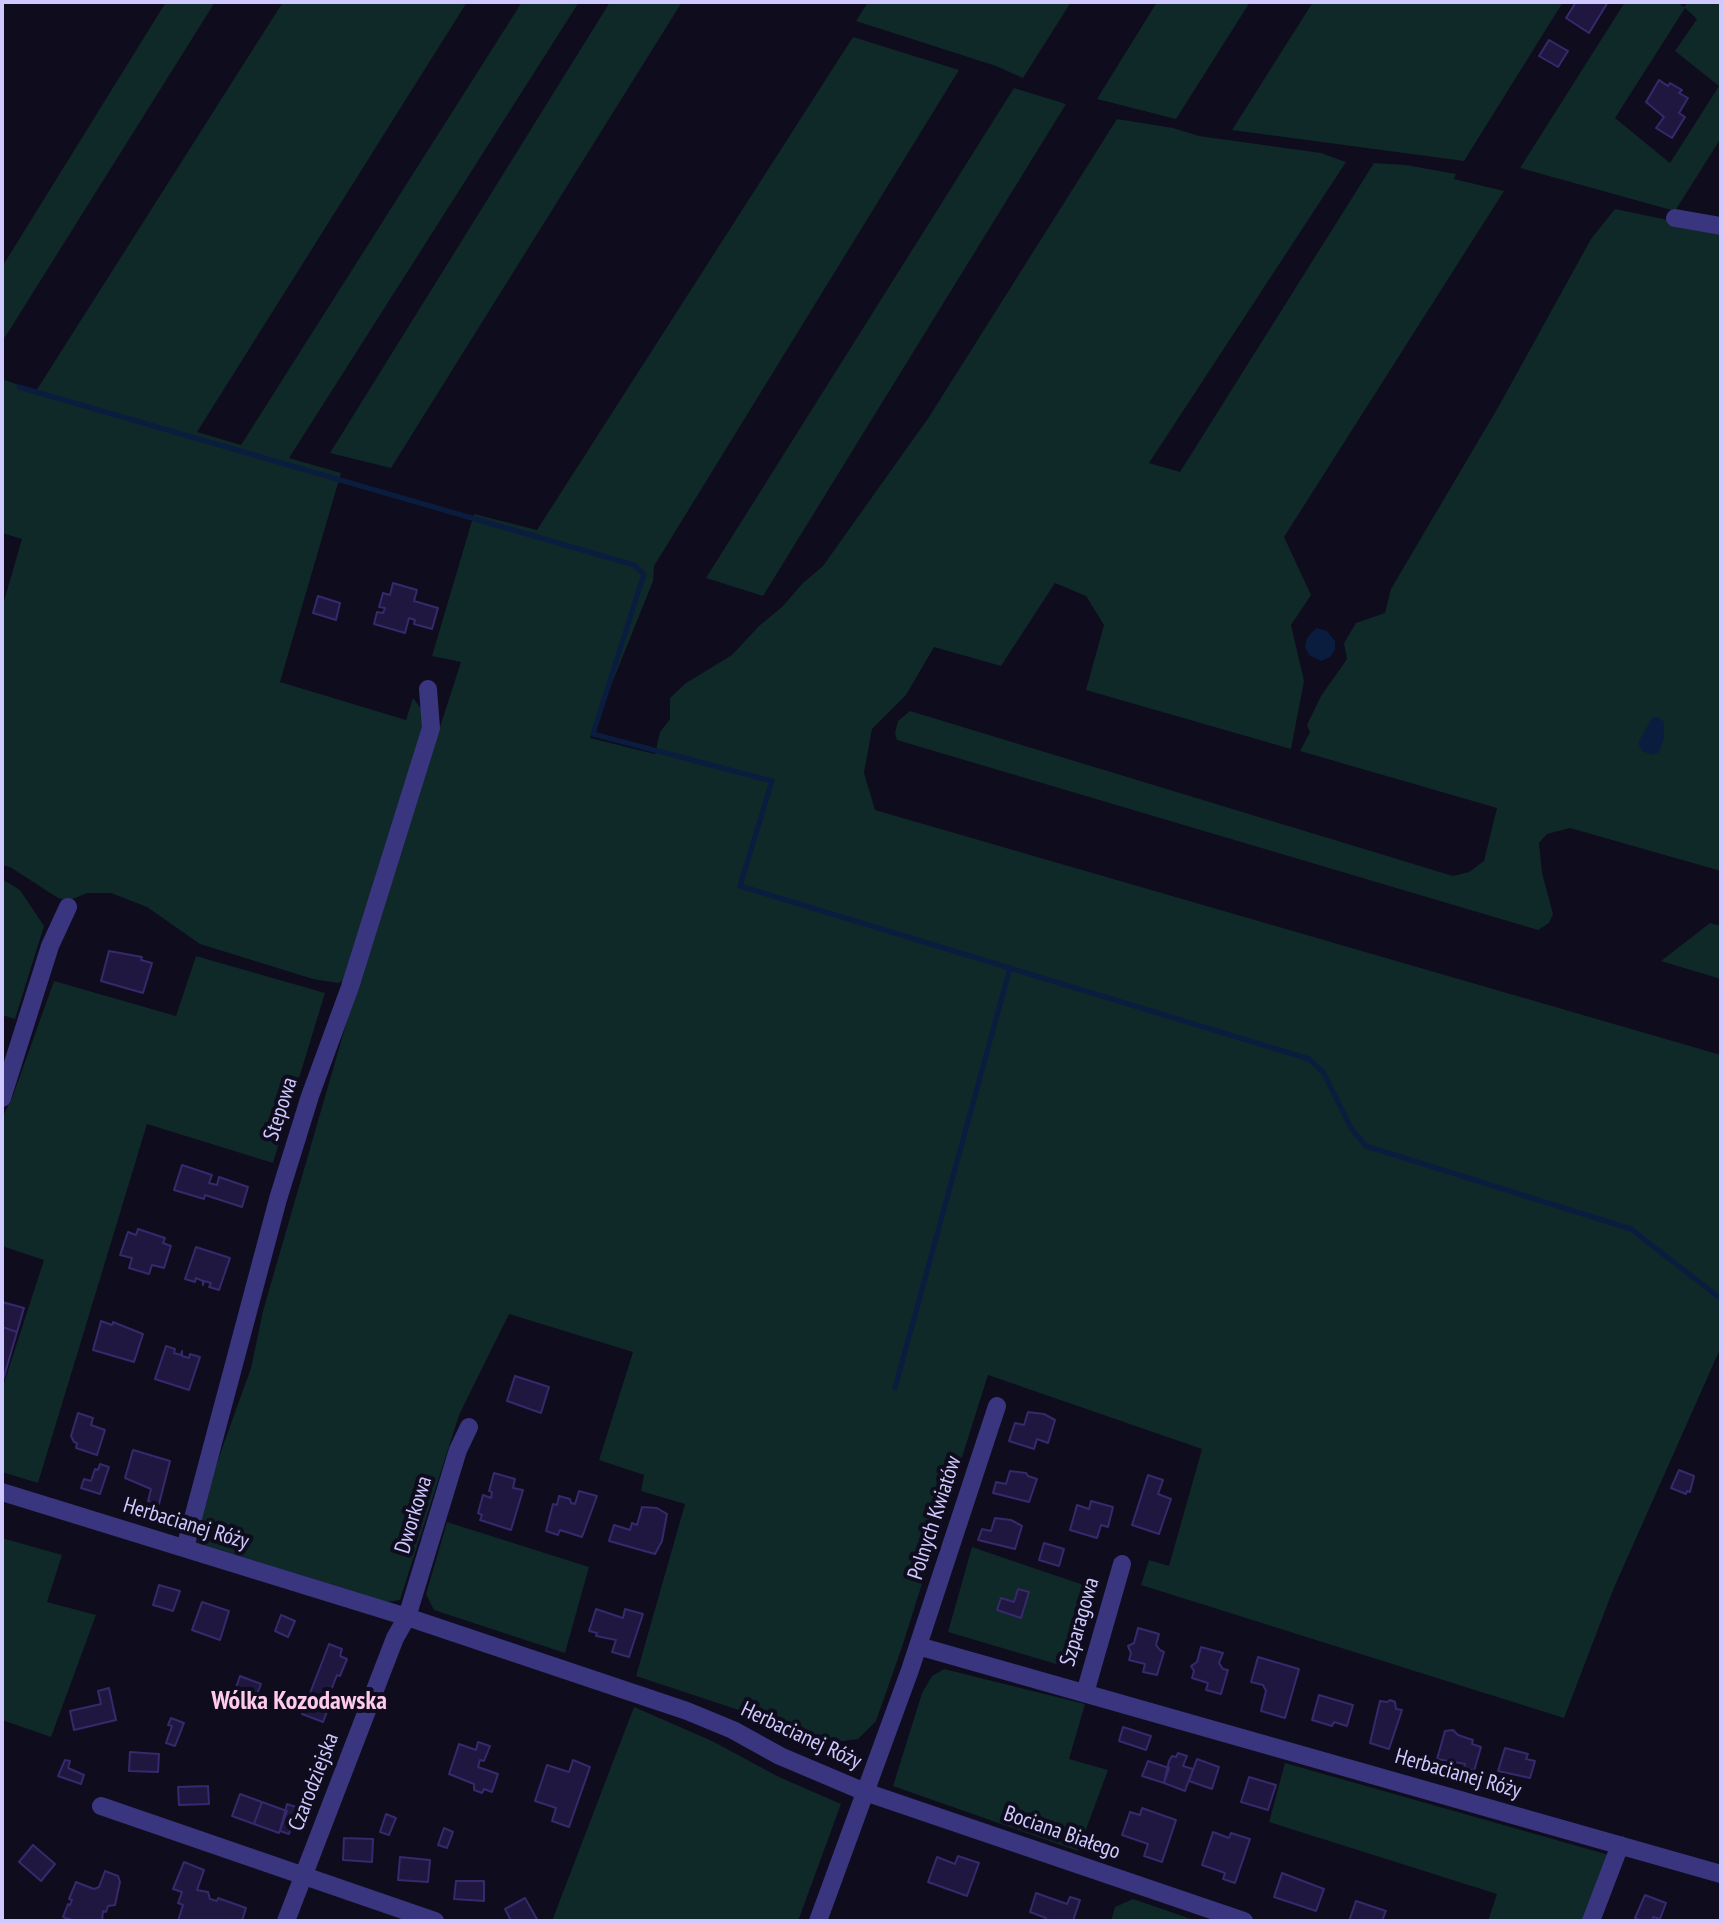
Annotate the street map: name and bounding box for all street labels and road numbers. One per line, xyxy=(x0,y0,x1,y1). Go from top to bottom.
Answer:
street label: Stepowa xyxy=(258,1074,304,1144)
street label: Polnych Kwiatów xyxy=(903,1453,967,1583)
street label: Dworkowa xyxy=(390,1473,438,1557)
street label: Herbacianej Róży xyxy=(120,1492,252,1556)
street label: Szparagowa xyxy=(1055,1575,1105,1669)
street label: Herbacianej Róży xyxy=(737,1697,865,1775)
street label: Czarodziejska xyxy=(283,1729,345,1835)
street label: Herbacianej Róży xyxy=(1392,1743,1524,1805)
street label: Bociana Białego xyxy=(1000,1801,1124,1865)

